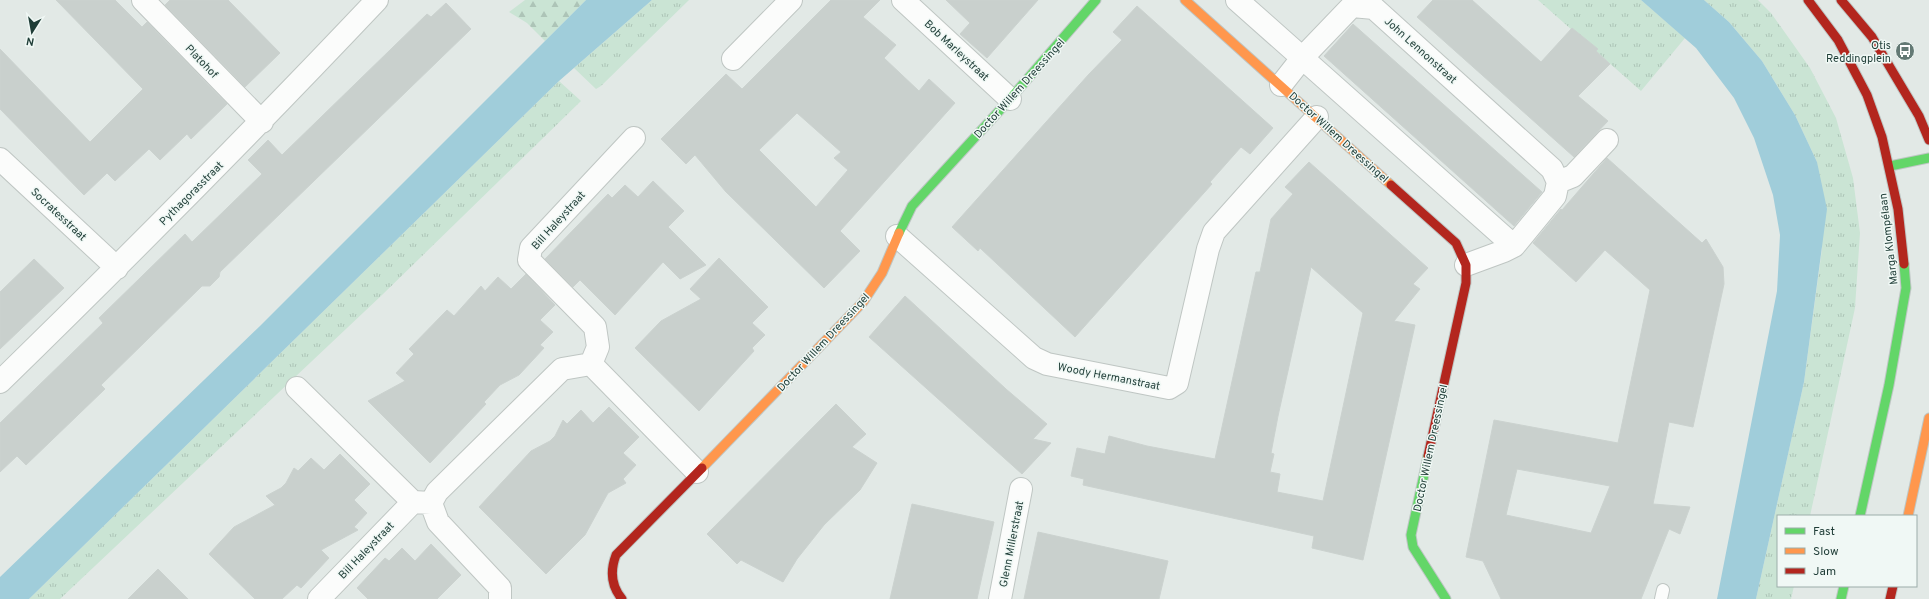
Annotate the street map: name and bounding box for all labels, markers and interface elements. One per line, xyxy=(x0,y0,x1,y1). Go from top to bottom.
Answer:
north arrow xyxy=(12,12,52,52)
street label: John Lennonstraat xyxy=(1381,14,1460,87)
street label: Bob Marleystraat xyxy=(921,17,992,84)
text: N xyxy=(25,33,35,48)
street label: Doctor Willem Dreessingel xyxy=(971,36,1068,141)
place label: Otis Reddingplein xyxy=(1826,39,1891,66)
bus stop icon: Otis Reddingplein xyxy=(1894,40,1916,62)
street label: Platohof xyxy=(182,42,221,82)
street label: Doctor Willem Dreessingel xyxy=(1286,89,1391,186)
street label: Pythagorasstraat xyxy=(157,159,227,229)
street label: Socratesstraat xyxy=(27,185,89,244)
street label: Bill Haleystraat xyxy=(529,188,589,253)
street label: Marga Klompélaan xyxy=(1876,192,1902,285)
street label: Doctor Willem Dreessingel xyxy=(774,291,873,395)
street label: Woody Hermanstraat xyxy=(1056,360,1161,394)
street label: Doctor Willem Dreessingel xyxy=(1411,383,1451,513)
street label: Glenn Millerstraat xyxy=(997,500,1027,589)
legend xyxy=(1777,515,1917,587)
street label: Bill Haleystraat xyxy=(336,519,398,582)
text: Fast xyxy=(1813,524,1835,540)
text: Slow xyxy=(1813,544,1839,560)
text: Jam xyxy=(1813,564,1836,580)

